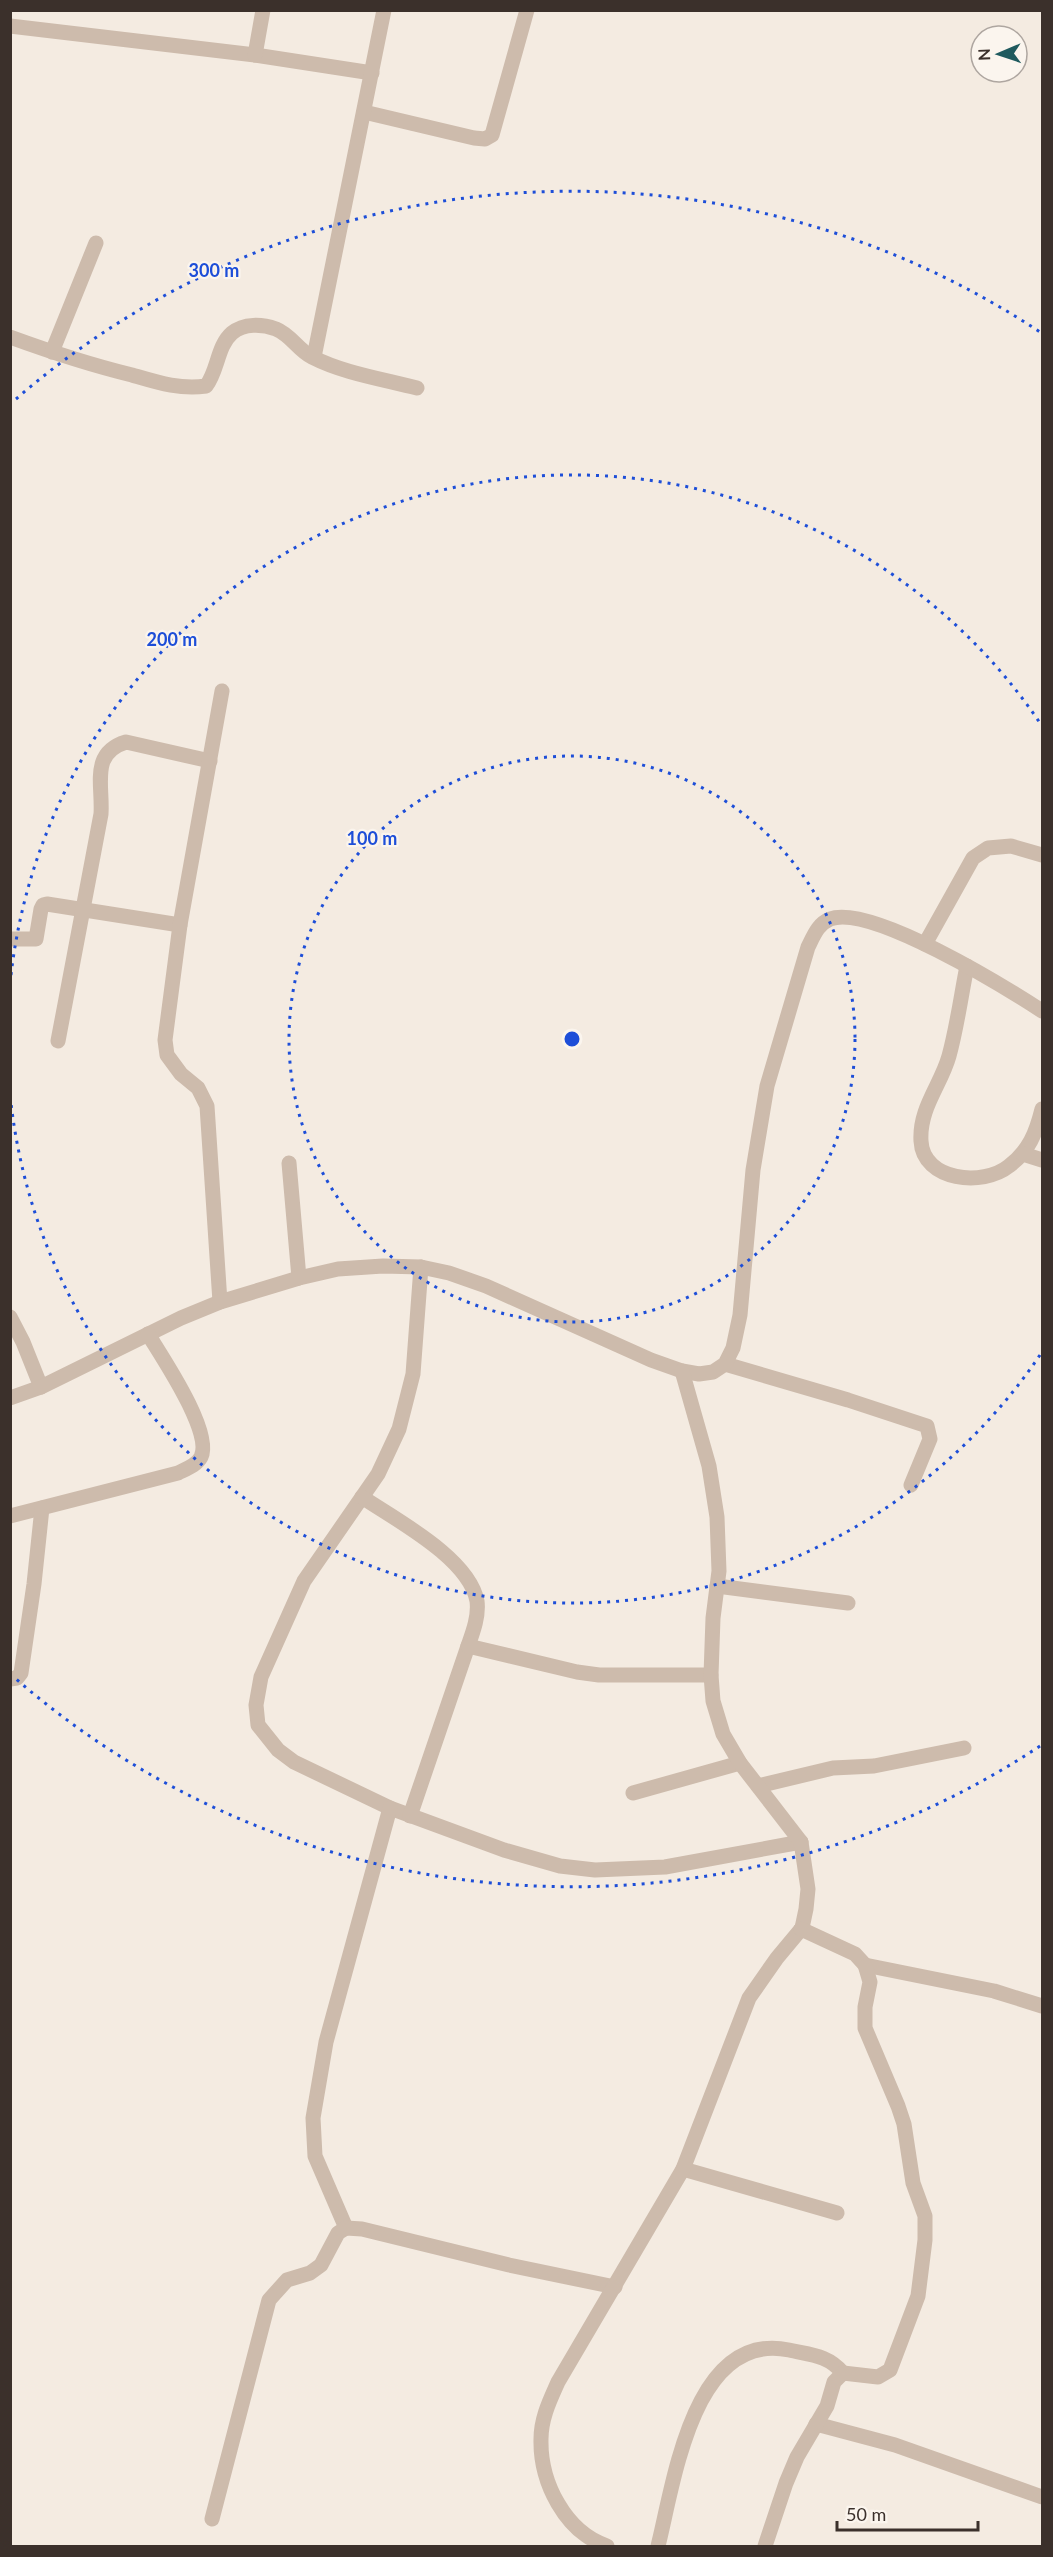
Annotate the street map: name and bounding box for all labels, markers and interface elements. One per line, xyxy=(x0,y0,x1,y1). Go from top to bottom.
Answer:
north arrow xyxy=(969,24,1029,84)
text: N xyxy=(974,48,993,61)
text: 300 m xyxy=(189,259,239,281)
text: 200 m xyxy=(147,628,197,650)
text: 100 m xyxy=(347,827,397,849)
centre of rings xyxy=(562,1029,582,1049)
scale bar xyxy=(837,2494,978,2532)
text: 50 m xyxy=(846,2503,886,2525)

